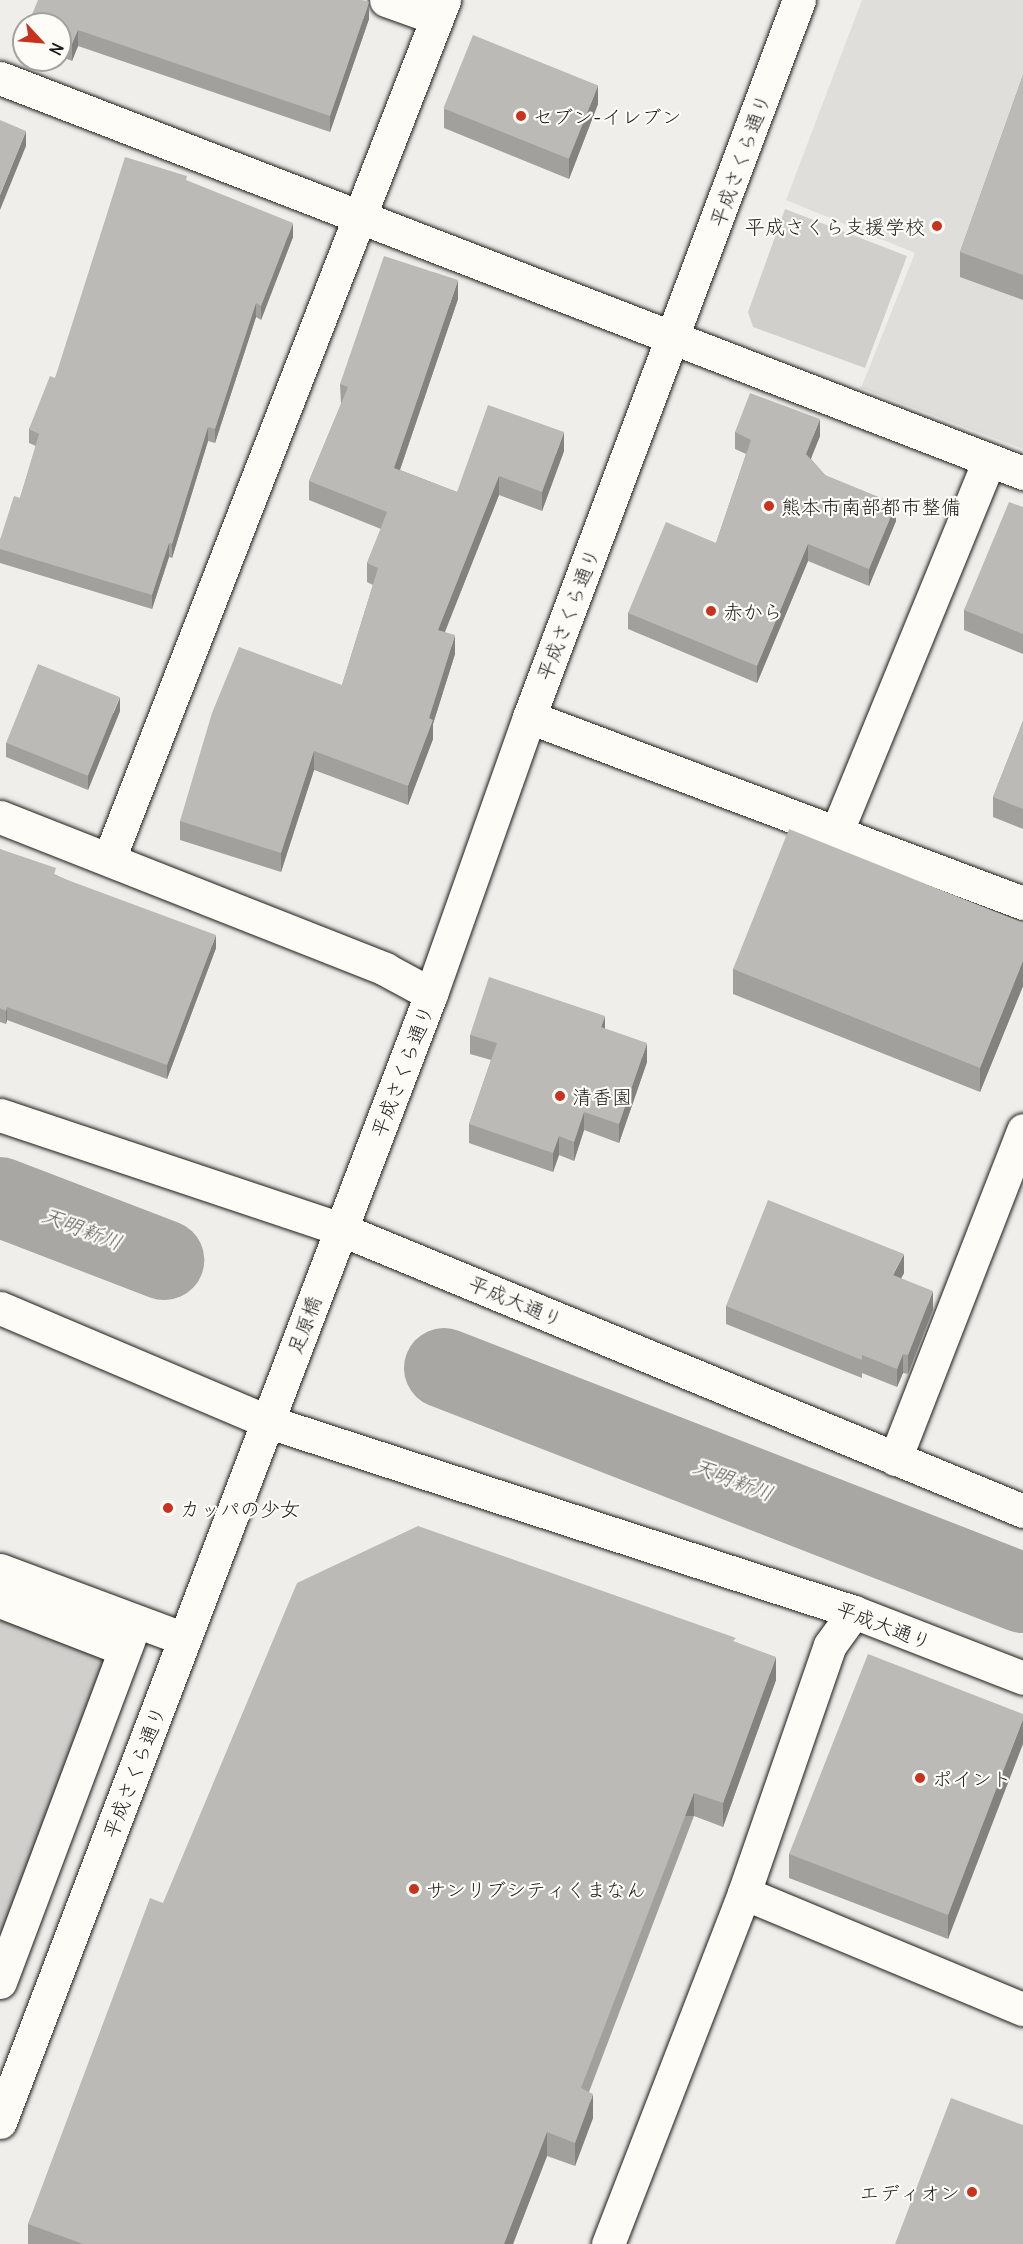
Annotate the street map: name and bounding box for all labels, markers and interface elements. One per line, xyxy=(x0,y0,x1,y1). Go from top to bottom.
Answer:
north arrow xyxy=(12,12,72,72)
text: N xyxy=(45,40,68,58)
street label: 平成さくら通り xyxy=(705,90,775,230)
place label: セブン-イレブン xyxy=(533,104,682,128)
marker: セブン-イレブン xyxy=(514,109,528,123)
place label: 平成さくら支援学校 xyxy=(745,214,925,238)
marker: 平成さくら支援学校 xyxy=(930,219,944,233)
place label: 熊本市南部都市整備 xyxy=(781,494,961,518)
marker: 熊本市南部都市整備 xyxy=(762,499,776,513)
street label: 平成さくら通り xyxy=(532,544,604,684)
place label: 赤から xyxy=(723,599,783,623)
marker: 赤から xyxy=(704,604,718,618)
street label: 平成さくら通り xyxy=(366,1001,438,1141)
place label: 清香園 xyxy=(572,1084,632,1108)
marker: 清香園 xyxy=(553,1089,567,1103)
water label: 天明新川 xyxy=(38,1202,126,1256)
street label: 平成大通り xyxy=(465,1270,567,1332)
street label: 足原橋 xyxy=(282,1293,326,1357)
water label: 天明新川 xyxy=(689,1453,777,1507)
place label: カッパの少女 xyxy=(180,1496,300,1520)
marker: カッパの少女 xyxy=(161,1501,175,1515)
street label: 平成大通り xyxy=(833,1596,935,1654)
street label: 平成さくら通り xyxy=(98,1702,170,1842)
place label: ポイント xyxy=(932,1766,1012,1790)
marker: ポイント xyxy=(913,1771,927,1785)
place label: サンリブシティくまなん xyxy=(426,1877,646,1901)
marker: サンリブシティくまなん xyxy=(407,1882,421,1896)
place label: エディオン xyxy=(860,2180,960,2204)
marker: エディオン xyxy=(965,2185,979,2199)

